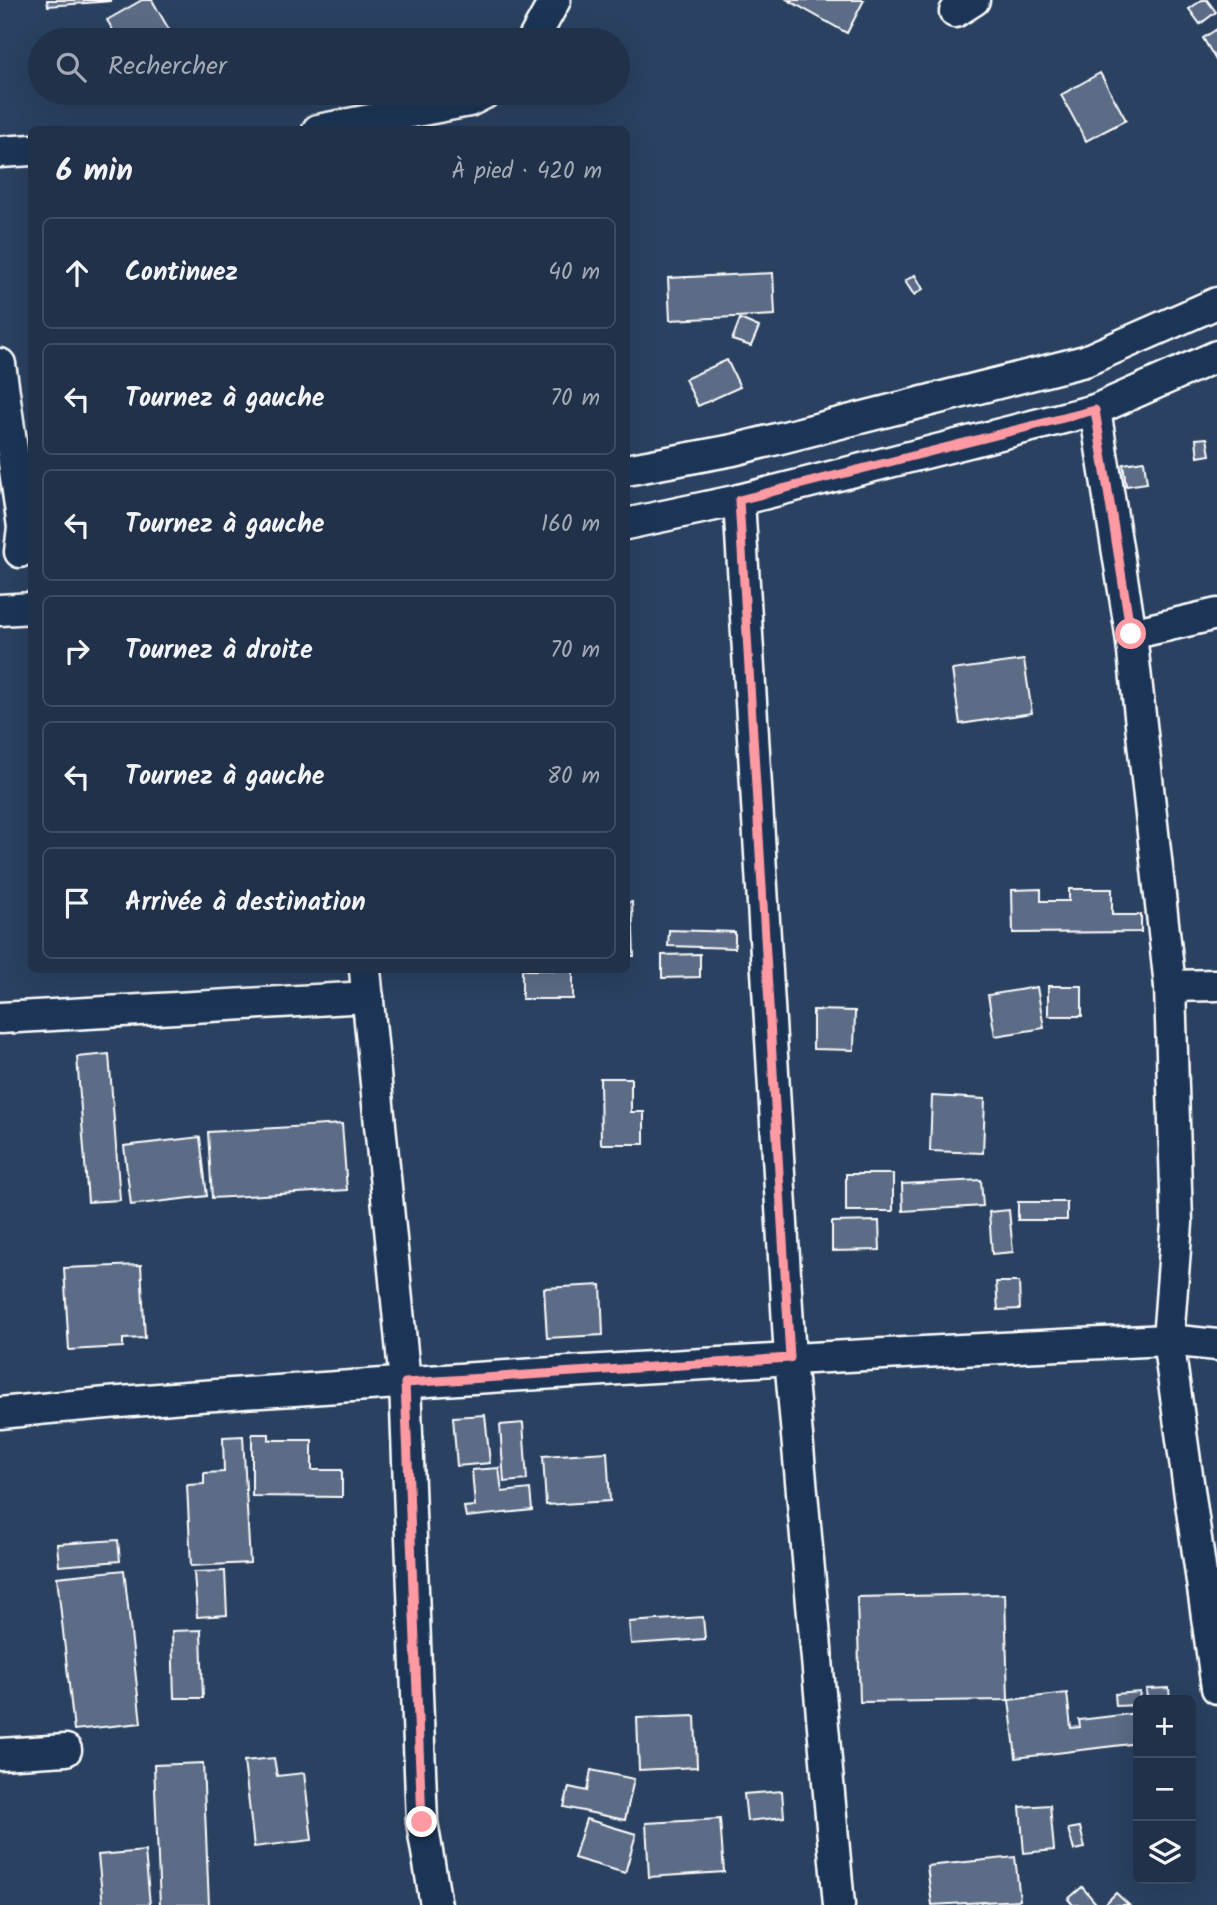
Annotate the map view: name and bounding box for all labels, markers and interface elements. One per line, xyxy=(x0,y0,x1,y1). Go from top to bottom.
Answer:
search box xyxy=(28,28,630,105)
text: Rechercher xyxy=(108,46,227,88)
icon: search xyxy=(52,48,90,86)
text: 6 min xyxy=(56,148,133,196)
text: À pied · 420 m xyxy=(452,154,602,190)
text: Continuez xyxy=(125,252,238,294)
icon: ahead xyxy=(58,254,96,292)
text: 40 m xyxy=(548,255,600,291)
text: Tournez à gauche xyxy=(125,378,325,420)
icon: left xyxy=(58,380,96,418)
text: 70 m xyxy=(550,381,600,417)
text: Tournez à gauche xyxy=(125,504,325,546)
icon: left xyxy=(58,506,96,544)
text: 160 m xyxy=(541,507,600,543)
route start xyxy=(1115,618,1146,649)
text: Tournez à droite xyxy=(125,630,313,672)
icon: right xyxy=(58,632,96,670)
text: 70 m xyxy=(550,633,600,669)
text: Tournez à gauche xyxy=(125,756,325,798)
icon: left xyxy=(58,758,96,796)
text: 80 m xyxy=(547,759,600,795)
text: Arrivée à destination xyxy=(125,882,366,924)
icon: arrive xyxy=(58,884,96,922)
map controls xyxy=(1133,1695,1196,1884)
button: + xyxy=(1133,1695,1196,1758)
button: − xyxy=(1133,1758,1196,1821)
route end xyxy=(406,1806,437,1837)
button: layers xyxy=(1133,1821,1196,1884)

